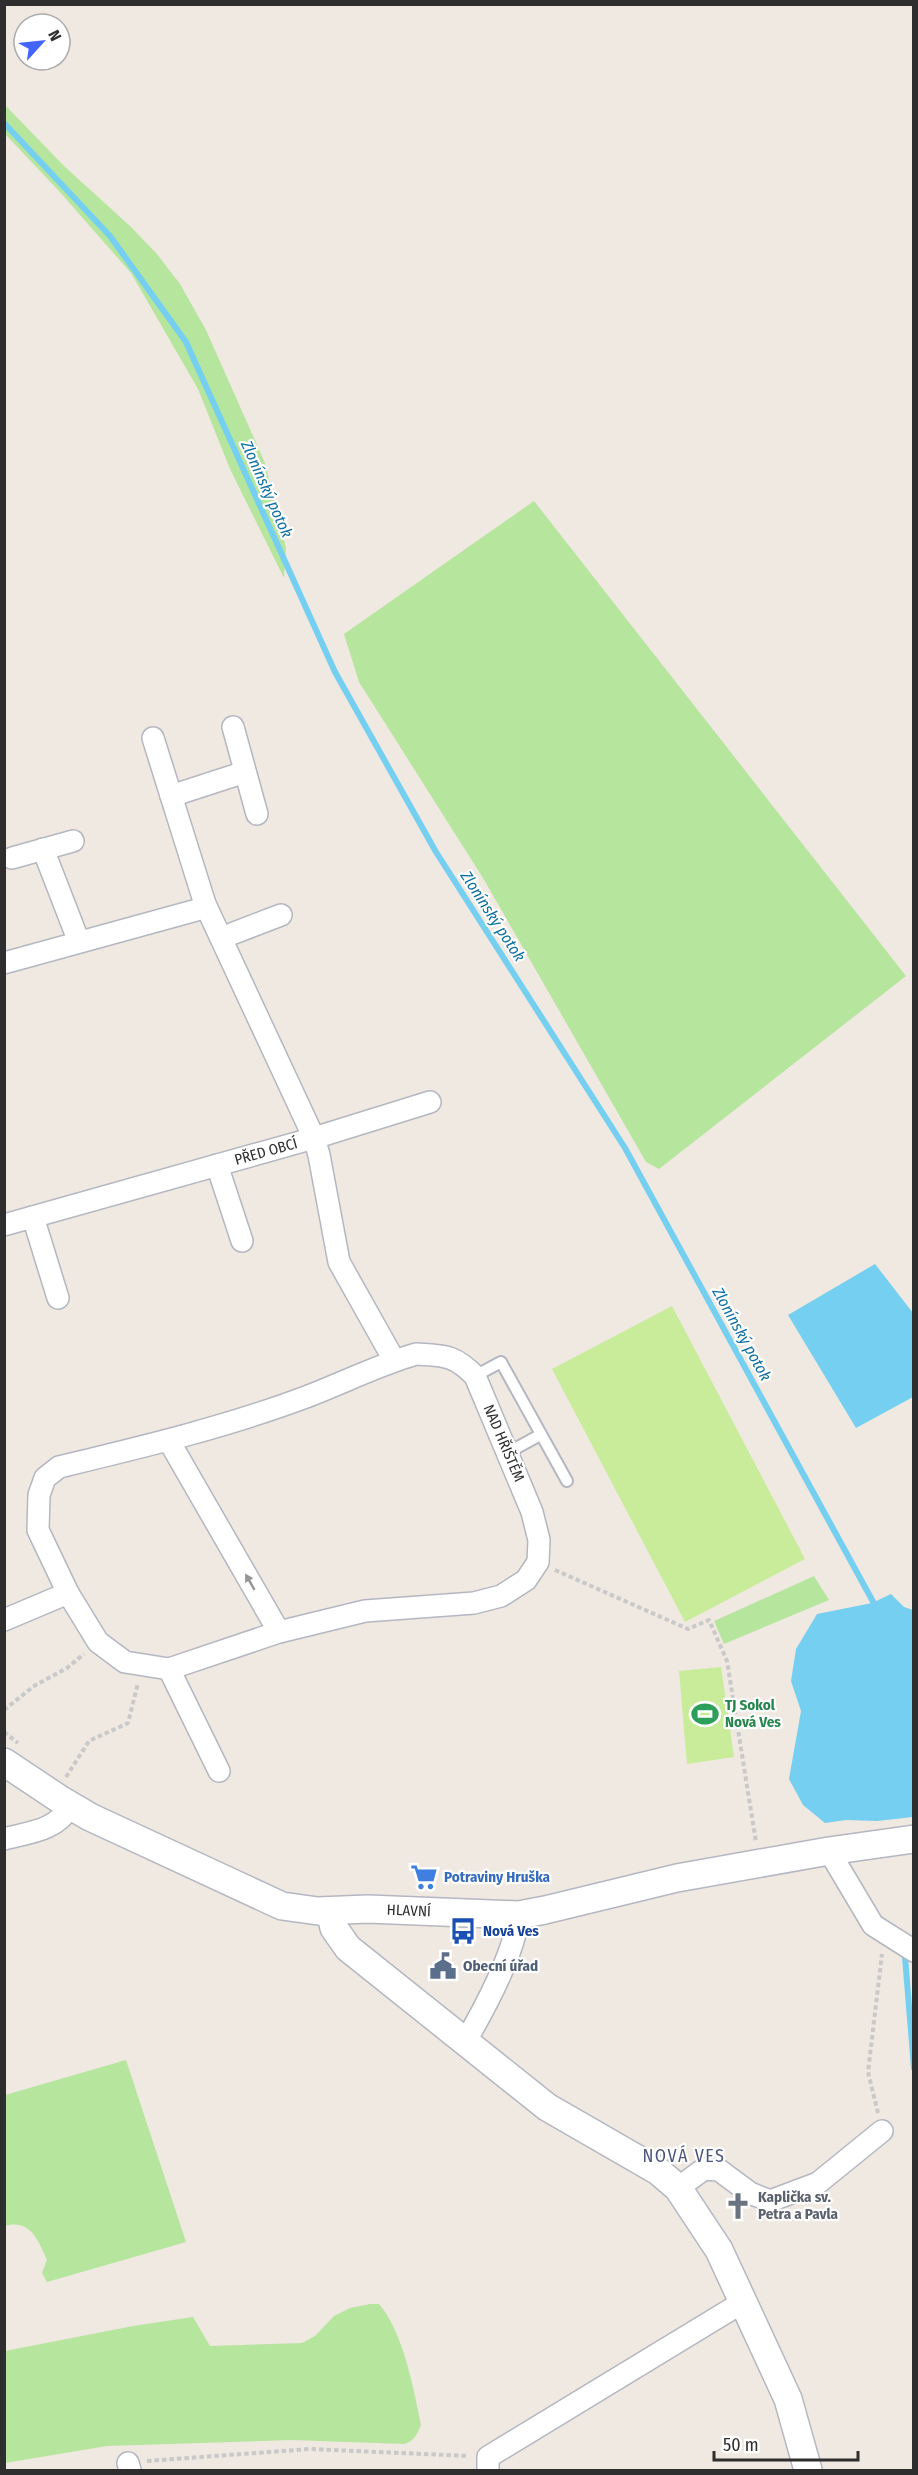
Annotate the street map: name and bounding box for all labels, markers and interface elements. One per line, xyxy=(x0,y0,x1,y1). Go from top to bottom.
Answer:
north arrow xyxy=(12,12,72,72)
text: N xyxy=(44,27,66,44)
water label: Zlonínský potok xyxy=(237,437,297,540)
water label: Zlonínský potok xyxy=(456,866,529,965)
street label: PŘED OBCÍ xyxy=(232,1134,299,1169)
water label: Zlonínský potok xyxy=(708,1283,776,1384)
street label: NAD HŘIŠTĚM xyxy=(480,1402,528,1484)
one-way arrow xyxy=(245,1573,255,1590)
place label: TJ Sokol Nová Ves xyxy=(725,1696,781,1731)
sports icon: TJ Sokol Nová Ves xyxy=(690,1699,720,1729)
supermarket icon: Potraviny Hruška xyxy=(409,1862,439,1892)
place label: Potraviny Hruška xyxy=(444,1868,551,1886)
street label: HLAVNÍ xyxy=(386,1901,431,1920)
bus stop icon: Nová Ves xyxy=(448,1916,478,1946)
place label: Nová Ves xyxy=(483,1922,539,1940)
public building icon: Obecní úřad xyxy=(428,1951,458,1981)
place label: Obecní úřad xyxy=(463,1957,538,1975)
district label: NOVÁ VES xyxy=(642,2144,726,2167)
place label: Kaplička sv. Petra a Pavla xyxy=(758,2188,839,2223)
church icon: Kaplička sv. Petra a Pavla xyxy=(723,2191,753,2221)
scale bar xyxy=(714,2424,858,2462)
text: 50 m xyxy=(723,2434,759,2456)

